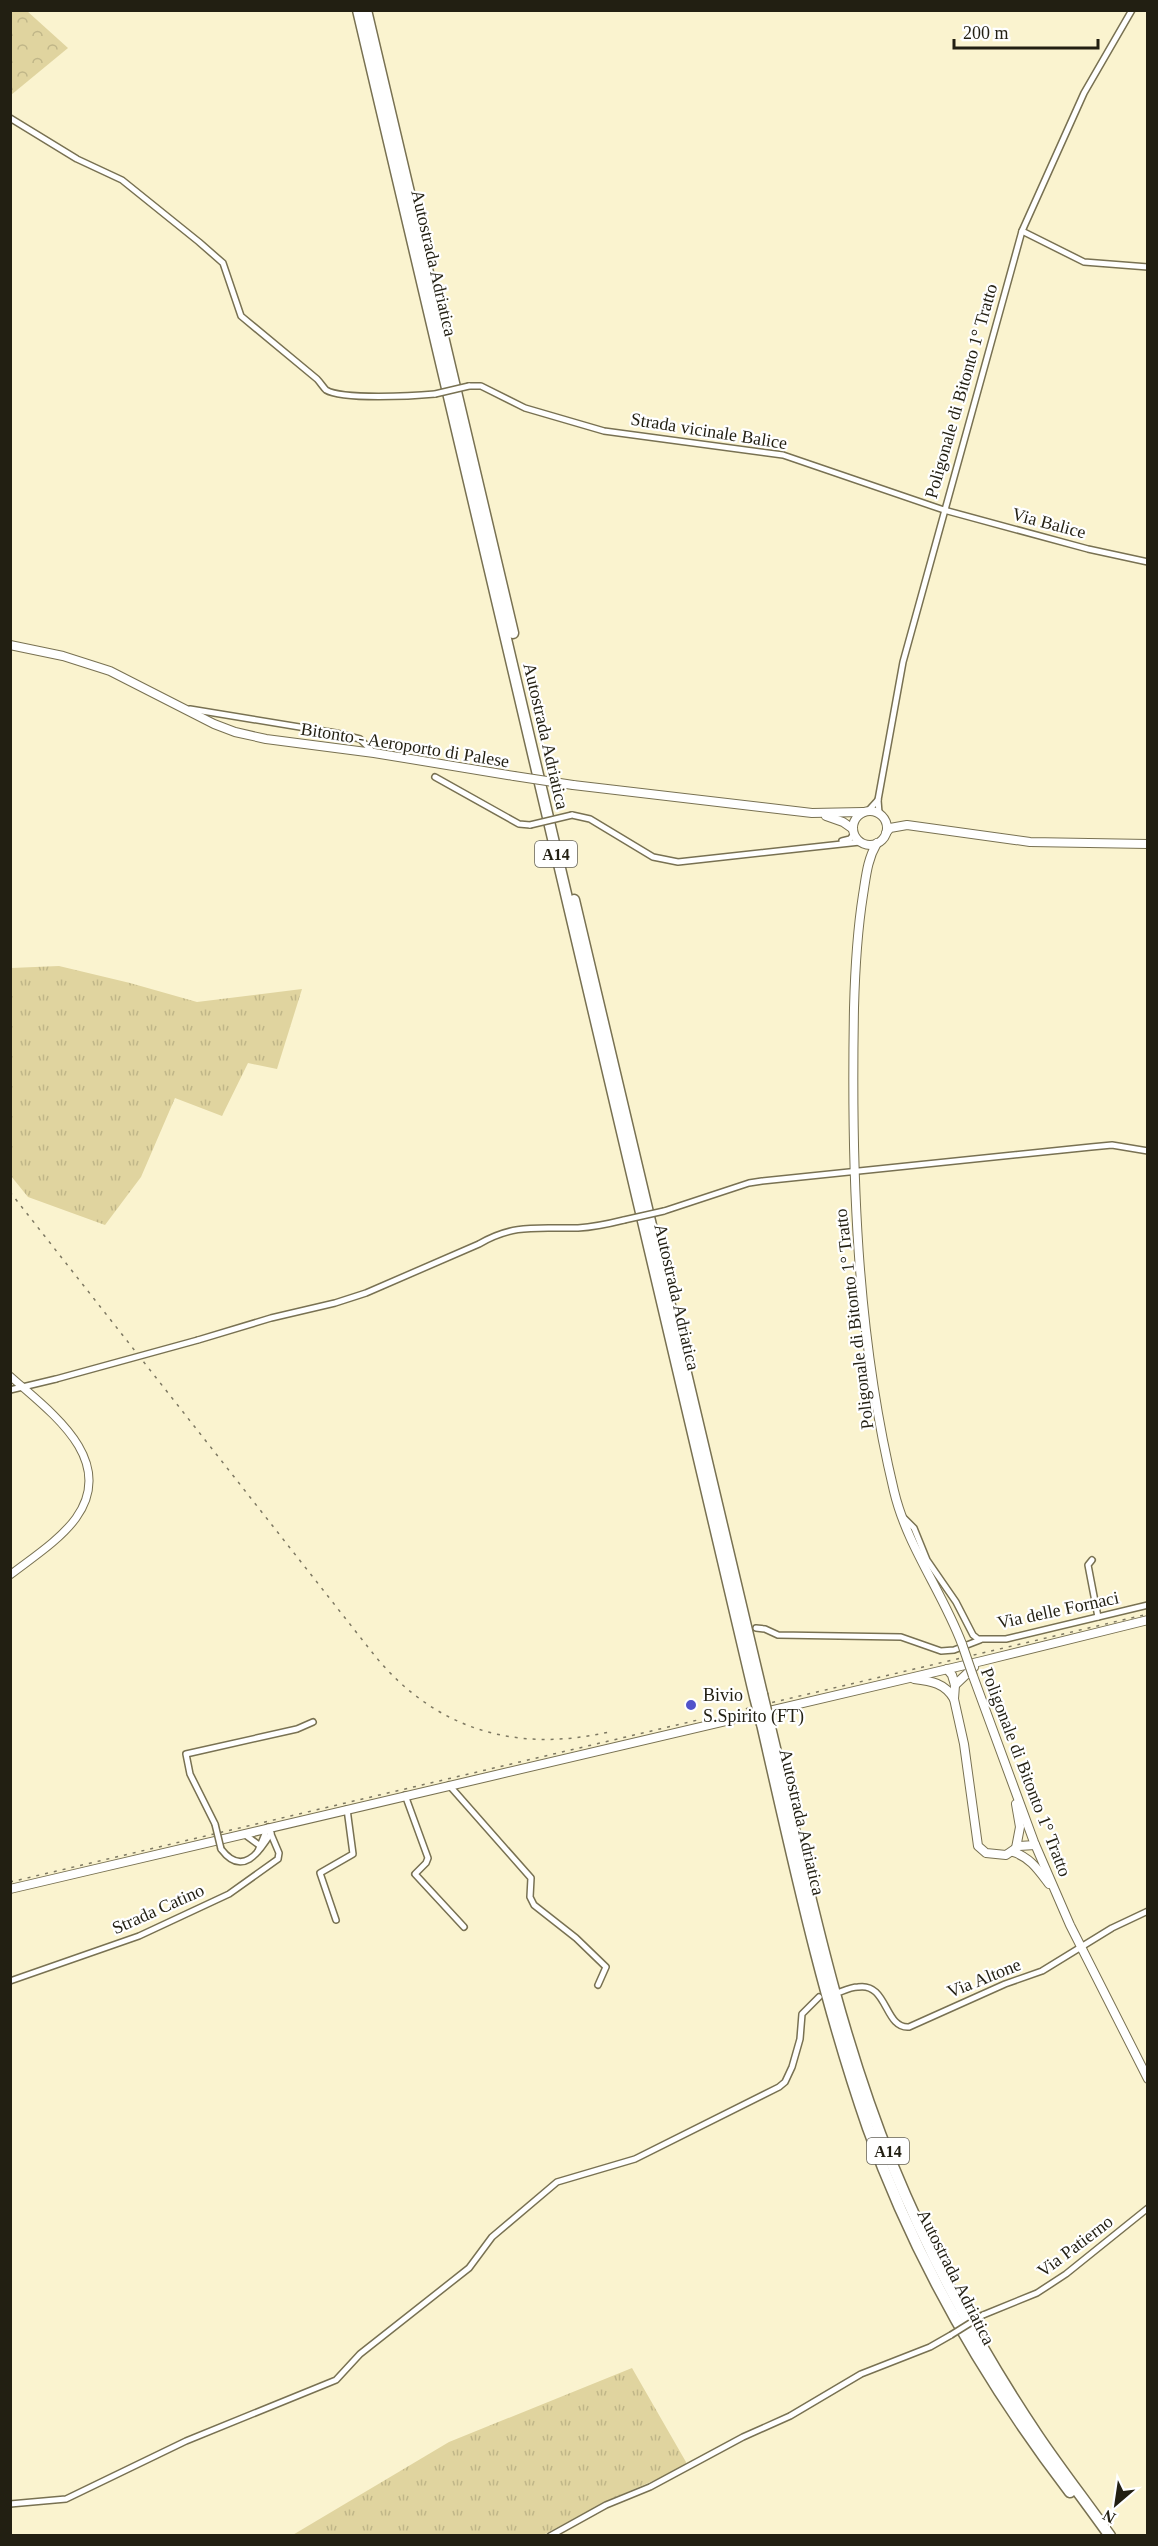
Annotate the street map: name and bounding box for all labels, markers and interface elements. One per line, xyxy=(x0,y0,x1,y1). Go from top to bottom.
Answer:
scale bar xyxy=(954,12,1098,50)
text: 200 m xyxy=(963,23,1009,43)
street label: Autostrada Adriatica xyxy=(407,188,461,338)
street label: Poligonale di Bitonto 1° Tratto xyxy=(921,281,1001,501)
street label: Strada vicinale Balice xyxy=(629,409,789,453)
street label: Via Balice xyxy=(1010,504,1088,542)
street label: Autostrada Adriatica xyxy=(519,661,573,811)
street label: Bitonto - Aeroporto di Palese xyxy=(299,719,511,771)
road number: A14 xyxy=(535,841,577,867)
street label: Poligonale di Bitonto 1° Tratto xyxy=(831,1207,877,1431)
street label: Autostrada Adriatica xyxy=(650,1222,704,1372)
street label: Via delle Fornaci xyxy=(995,1587,1121,1633)
street label: Poligonale di Bitonto 1° Tratto xyxy=(977,1665,1075,1879)
place label: Bivio S.Spirito (FT) xyxy=(703,1685,804,1727)
marker: Bivio S.Spirito (FT) xyxy=(684,1698,698,1712)
street label: Autostrada Adriatica xyxy=(775,1747,829,1897)
street label: Strada Catino xyxy=(109,1880,207,1938)
street label: Via Altone xyxy=(944,1954,1024,2002)
road number: A14 xyxy=(867,2138,909,2164)
street label: Autostrada Adriatica xyxy=(913,2206,999,2348)
street label: Via Patierno xyxy=(1033,2211,1117,2281)
north arrow xyxy=(1086,2474,1146,2534)
text: N xyxy=(1099,2506,1118,2527)

